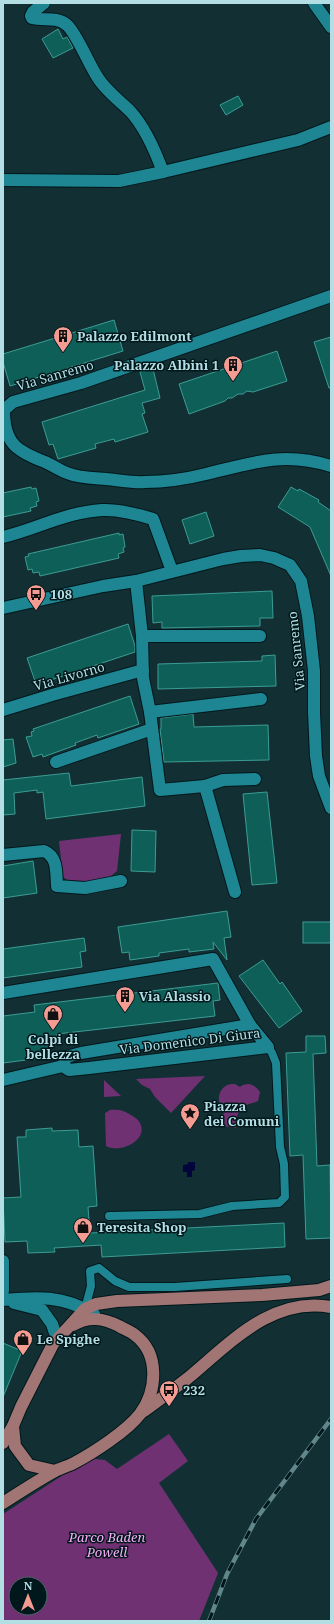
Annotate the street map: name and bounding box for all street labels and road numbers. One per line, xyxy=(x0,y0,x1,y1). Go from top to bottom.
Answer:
street label: Via Sanremo xyxy=(14,355,96,395)
street label: Via Sanremo xyxy=(283,611,309,691)
street label: Via Livorno xyxy=(31,657,107,695)
street label: Via Domenico Di Giura xyxy=(119,1023,261,1059)

